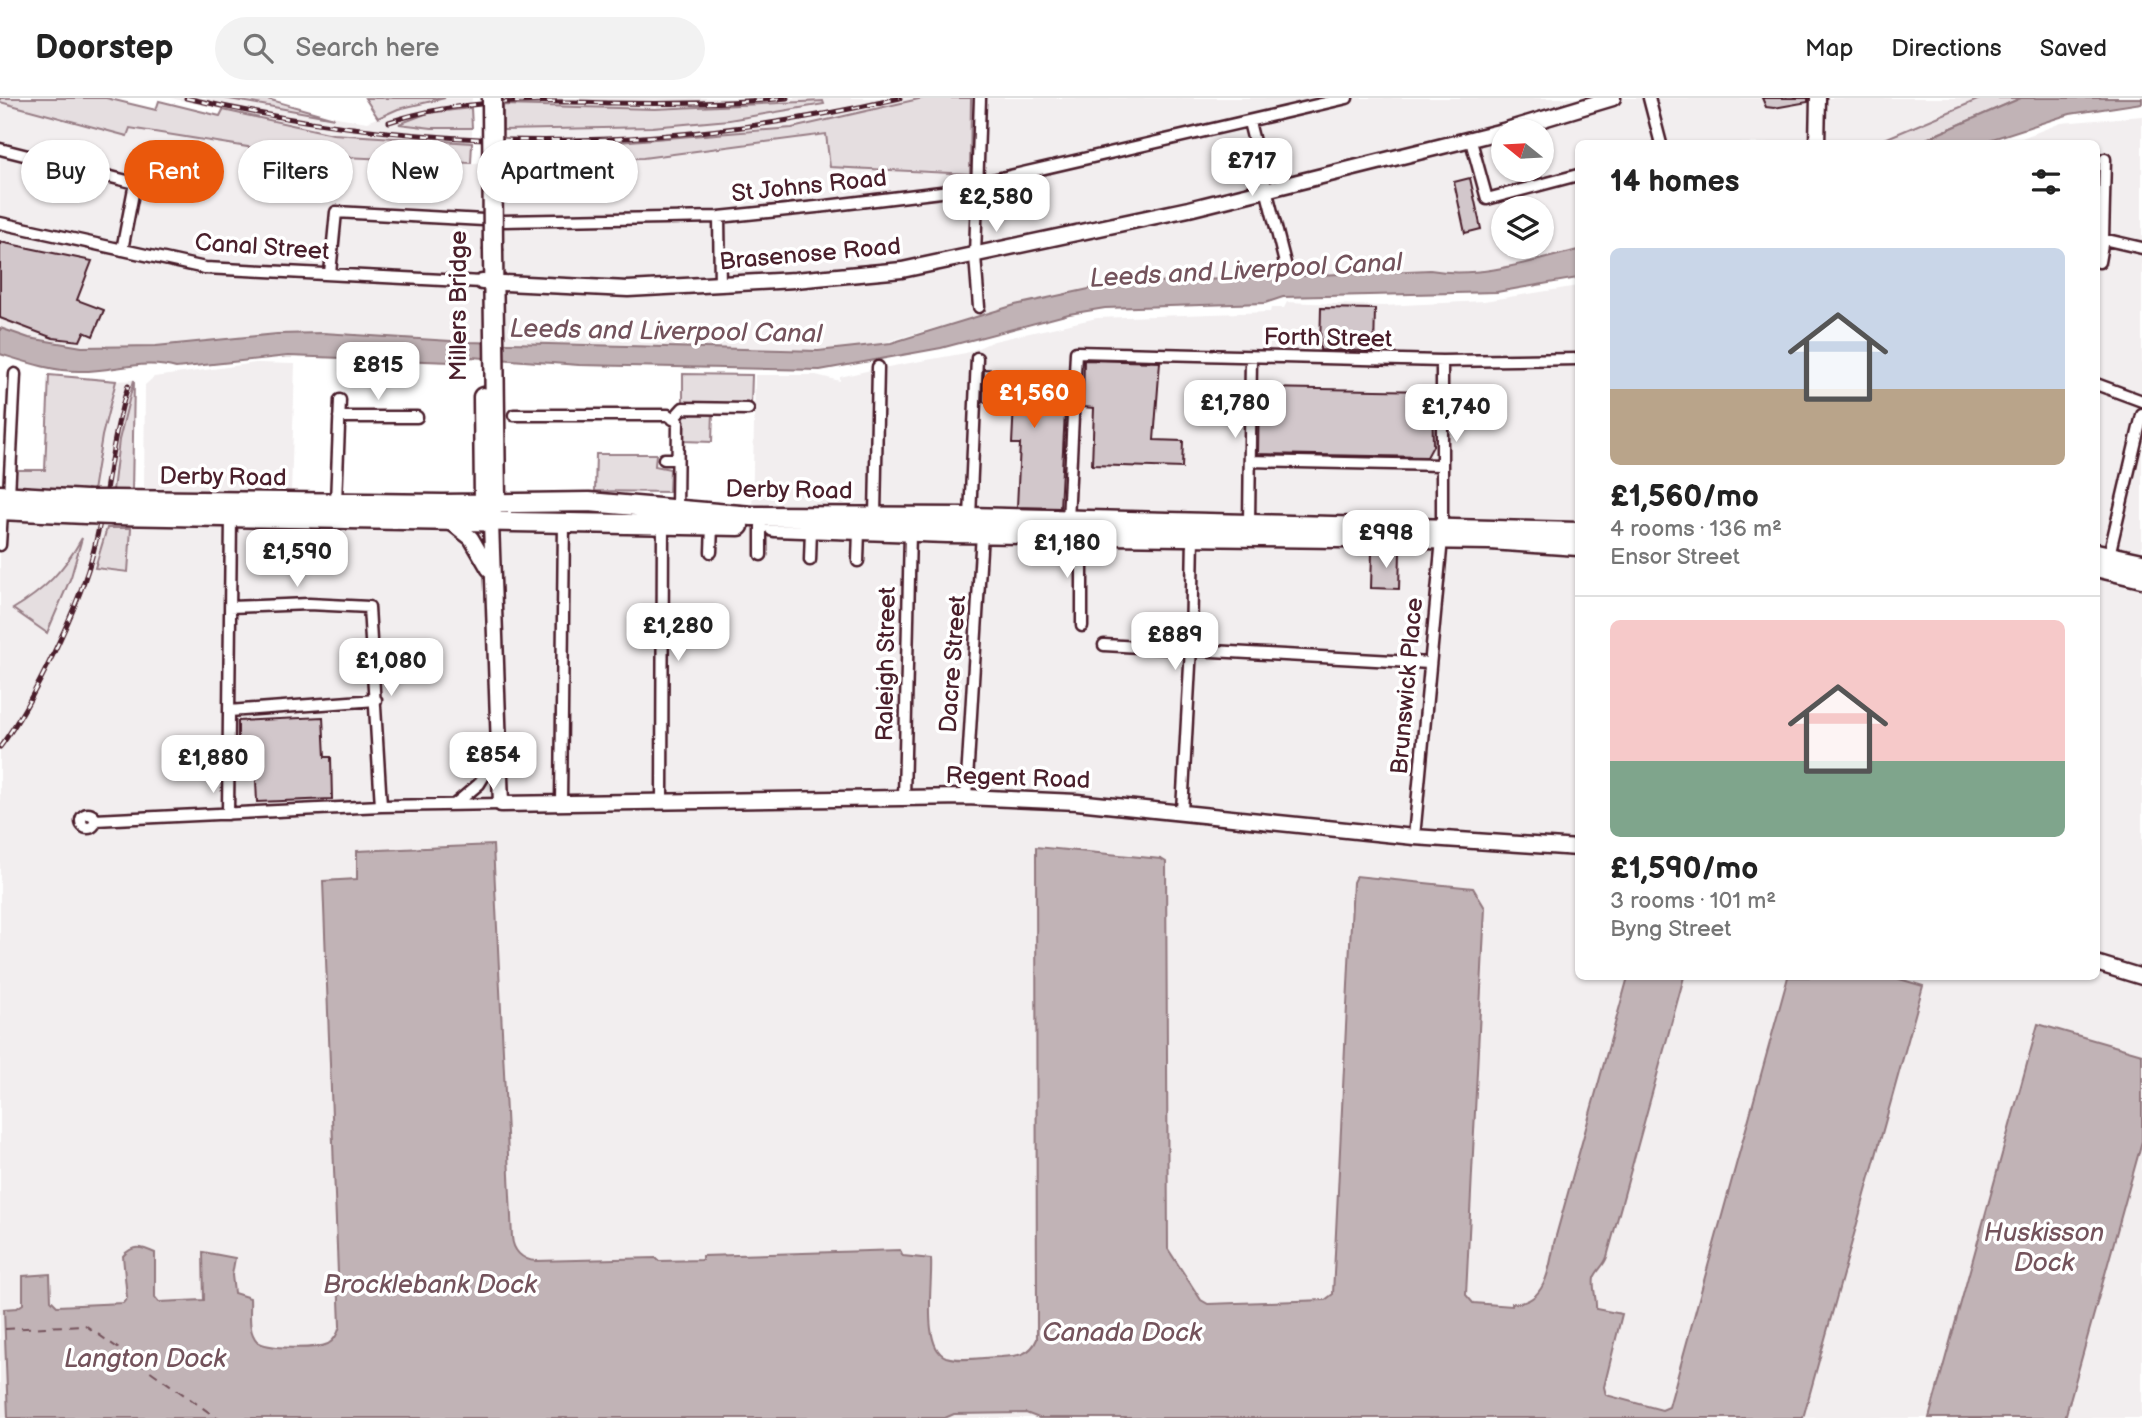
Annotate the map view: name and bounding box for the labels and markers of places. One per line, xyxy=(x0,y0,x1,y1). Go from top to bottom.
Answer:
pin: £717 xyxy=(1211,139,1293,198)
pin: £2,580 xyxy=(939,174,1053,234)
pin: £815 xyxy=(337,342,419,402)
pin: £1,560 xyxy=(977,370,1091,430)
pin: £1,780 xyxy=(1178,380,1292,440)
pin: £1,740 xyxy=(1399,384,1513,444)
pin: £998 xyxy=(1345,510,1427,570)
pin: £1,180 xyxy=(1010,520,1124,580)
pin: £1,590 xyxy=(240,530,354,589)
pin: £1,280 xyxy=(621,603,735,663)
pin: £889 xyxy=(1134,612,1216,672)
pin: £1,080 xyxy=(334,638,448,698)
pin: £854 xyxy=(452,732,534,792)
pin: £1,880 xyxy=(156,736,270,795)

